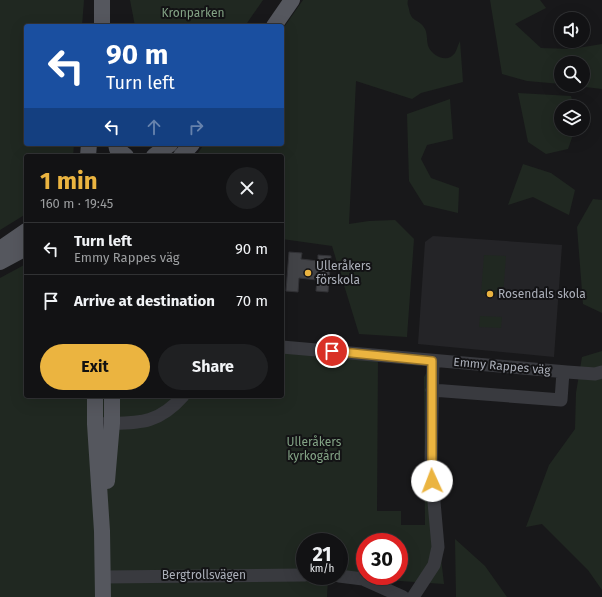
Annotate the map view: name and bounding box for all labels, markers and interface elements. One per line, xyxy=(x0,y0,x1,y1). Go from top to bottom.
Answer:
park label: Kronparken xyxy=(161,6,225,20)
map controls xyxy=(554,12,590,136)
button: sound xyxy=(554,12,590,48)
text: 90 m xyxy=(106,38,168,71)
icon: left xyxy=(40,40,92,92)
button: search xyxy=(554,56,590,92)
text: Turn left xyxy=(106,72,175,94)
button: layers xyxy=(554,100,590,136)
icon: left xyxy=(101,116,123,138)
icon: ahead xyxy=(143,116,165,138)
icon: right xyxy=(185,116,207,138)
text: 1 min xyxy=(40,167,98,195)
button: close xyxy=(226,167,268,209)
text: 160 m · 19:45 xyxy=(40,196,113,211)
text: Turn left xyxy=(74,232,132,250)
icon: left xyxy=(40,238,62,260)
text: 90 m xyxy=(235,240,268,258)
text: Emmy Rappes väg xyxy=(74,250,180,265)
place label: Ulleråkers förskola xyxy=(316,259,371,287)
marker: Ulleråkers förskola xyxy=(303,268,313,278)
place label: Rosendals skola xyxy=(498,287,586,301)
marker: Rosendals skola xyxy=(485,289,495,299)
icon: arrive xyxy=(40,290,62,312)
text: Arrive at destination xyxy=(74,292,215,310)
text: 70 m xyxy=(236,292,268,310)
pin xyxy=(315,334,349,368)
icon: arrive xyxy=(321,340,343,362)
button: Exit xyxy=(40,344,150,390)
button: Share xyxy=(158,344,268,390)
street label: Emmy Rappes väg xyxy=(453,355,552,377)
park label: Ulleråkers kyrkogård xyxy=(287,435,342,463)
position arrow xyxy=(411,460,453,502)
speed limit sign: 30 xyxy=(356,533,408,585)
text: 21 xyxy=(312,542,332,566)
text: km/h xyxy=(310,563,334,575)
street label: Bergtrollsvägen xyxy=(162,568,246,582)

